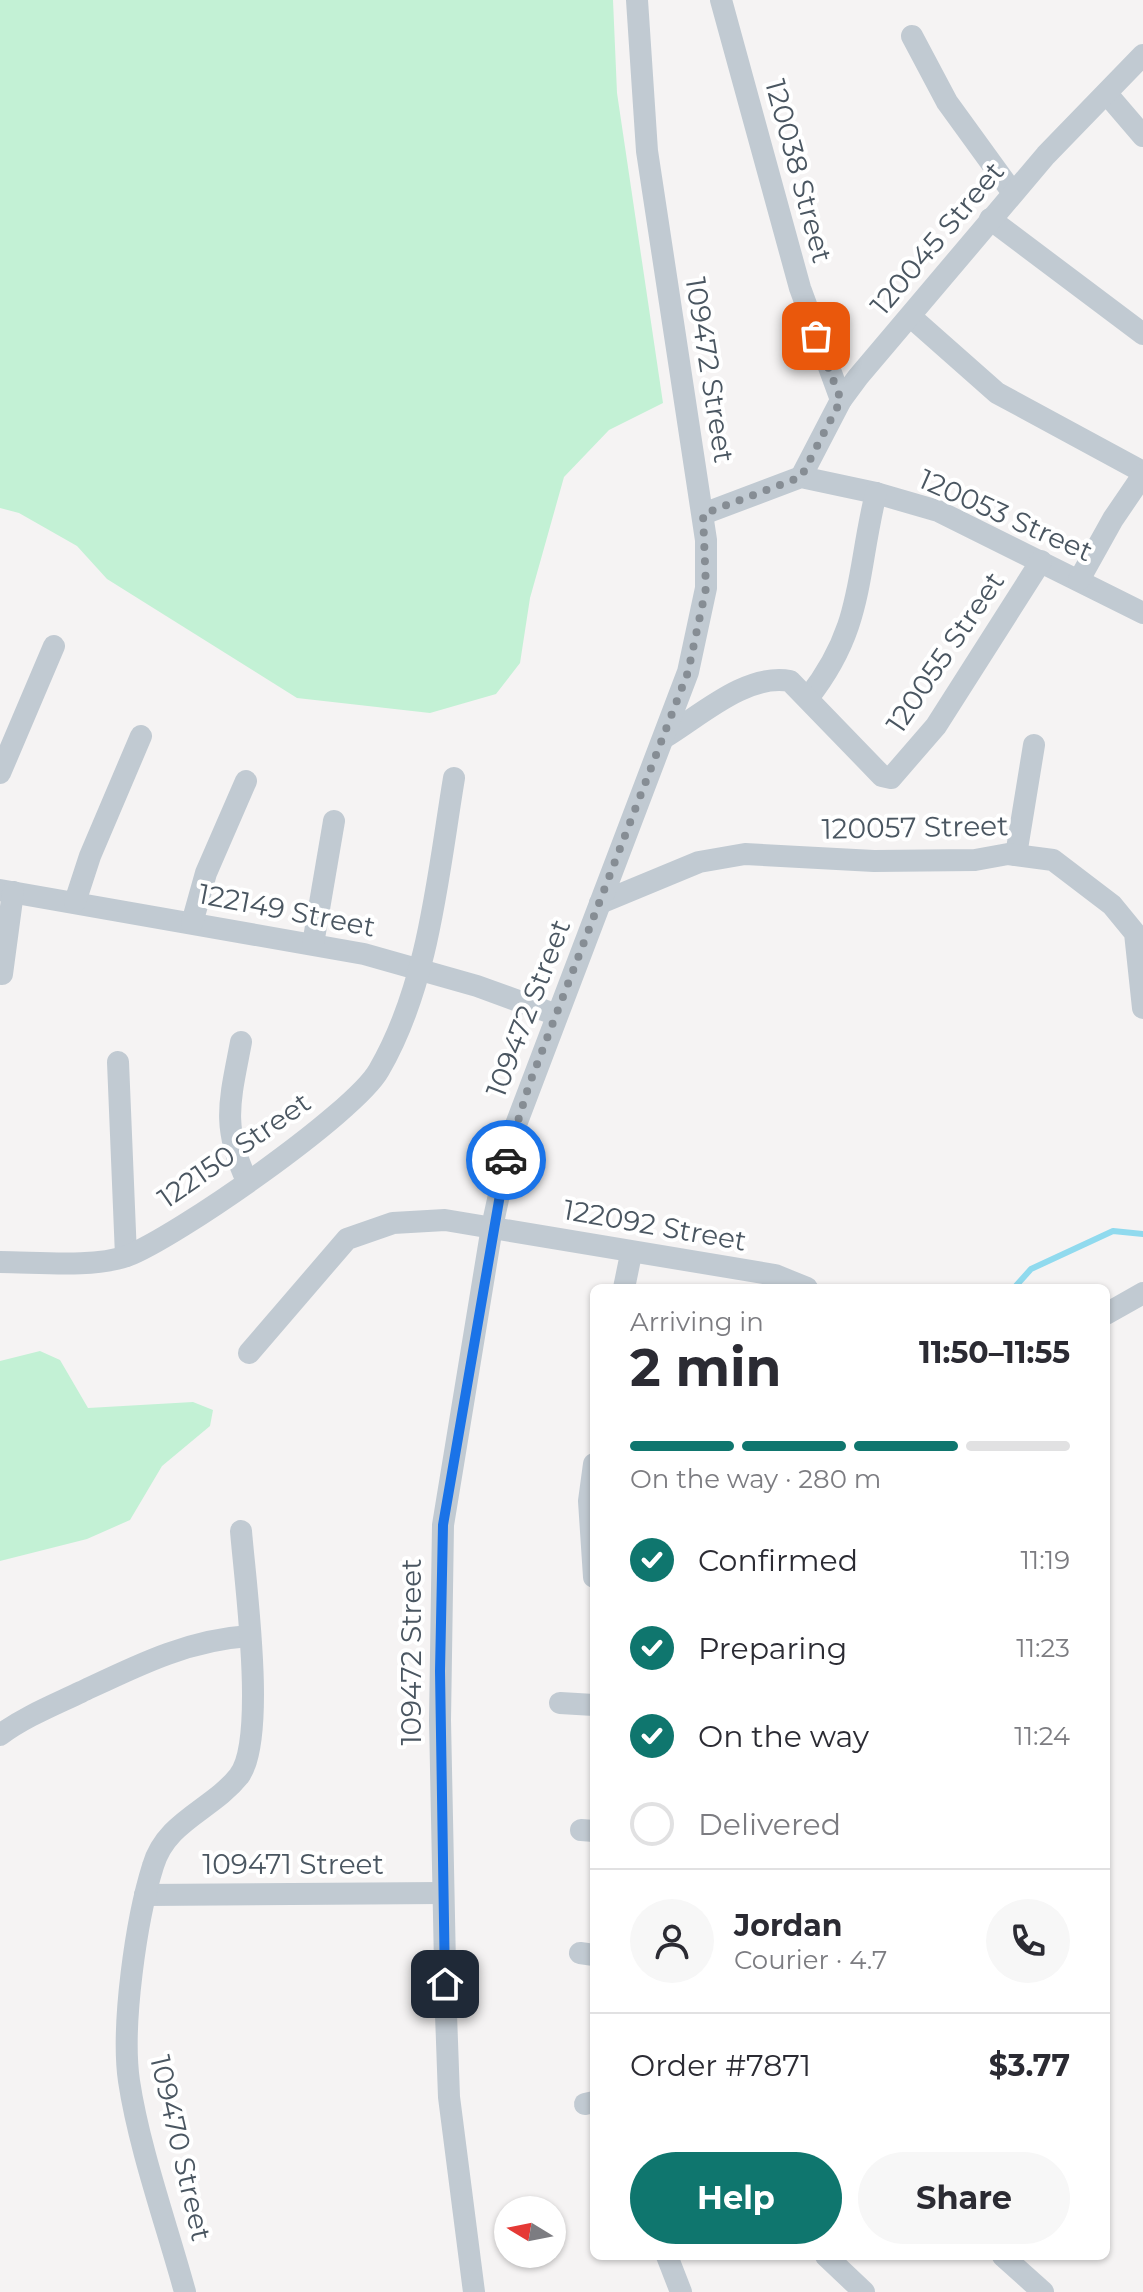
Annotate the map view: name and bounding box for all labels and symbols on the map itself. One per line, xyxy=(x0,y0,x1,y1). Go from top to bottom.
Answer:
street label: 120038 Street xyxy=(758,76,840,266)
street label: 120045 Street xyxy=(863,155,1011,321)
street label: 109472 Street xyxy=(679,275,741,465)
pin xyxy=(782,302,850,370)
street label: 120053 Street xyxy=(914,462,1098,568)
street label: 120055 Street xyxy=(879,565,1011,739)
street label: 120057 Street xyxy=(821,808,1009,846)
street label: 122149 Street xyxy=(196,876,378,944)
street label: 109472 Street xyxy=(479,915,577,1101)
street label: 122150 Street xyxy=(151,1085,317,1215)
courier xyxy=(466,1120,546,1200)
street label: 122092 Street xyxy=(561,1192,749,1258)
street label: 109472 Street xyxy=(394,1558,428,1746)
street label: 109471 Street xyxy=(202,1847,384,1881)
pin xyxy=(411,1950,479,2018)
street label: 109470 Street xyxy=(143,2052,219,2244)
north arrow xyxy=(494,2196,566,2268)

